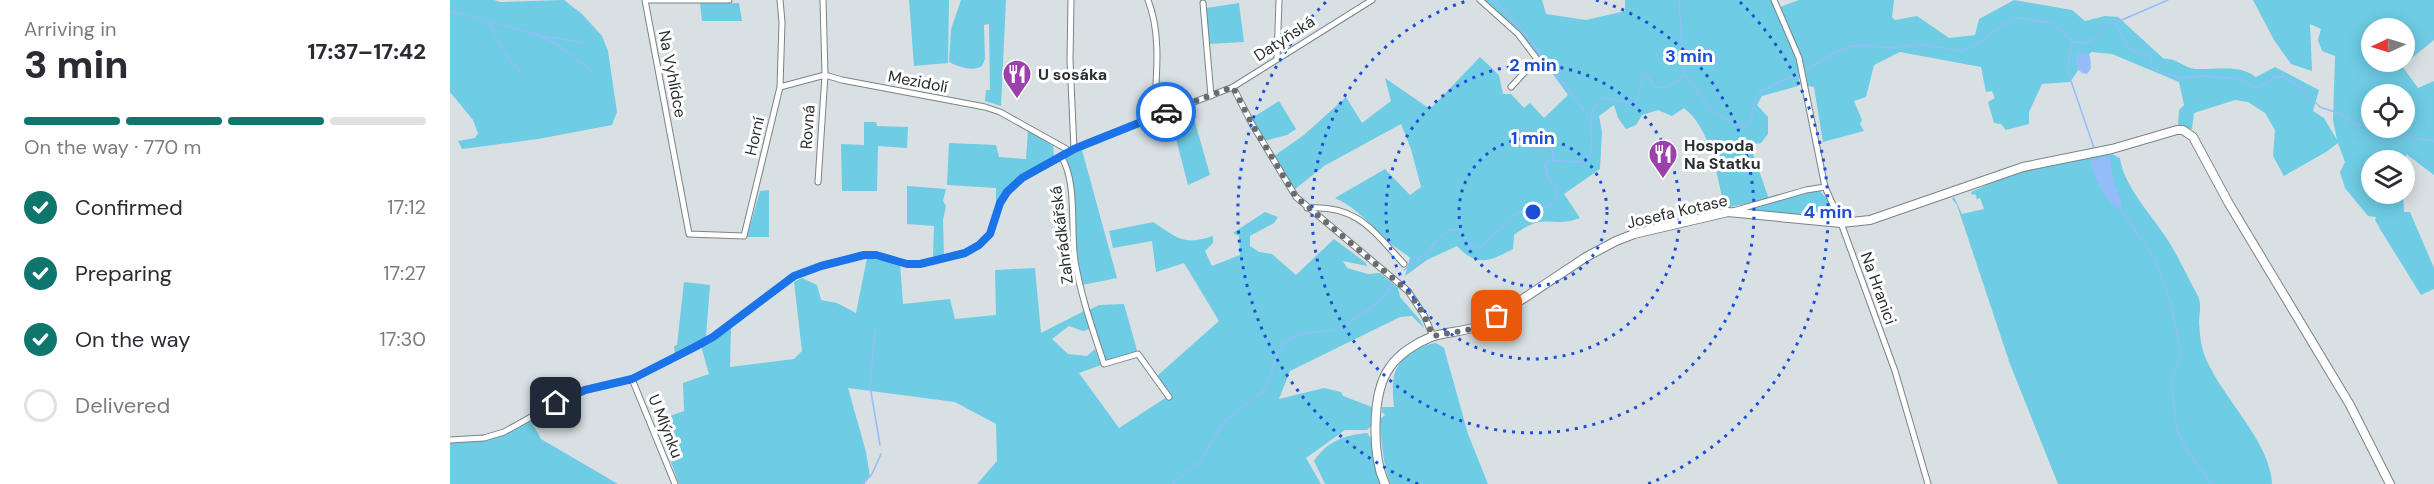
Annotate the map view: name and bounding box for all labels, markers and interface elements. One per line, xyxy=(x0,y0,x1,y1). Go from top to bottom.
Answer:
street label: Datyňská xyxy=(1250,11,1319,66)
text: Arriving in xyxy=(24,16,116,42)
north arrow xyxy=(2361,18,2415,72)
map controls xyxy=(2361,18,2415,204)
street label: Na Vyhlídce xyxy=(654,29,691,119)
text: 17:37–17:42 xyxy=(307,37,426,66)
text: 3 min xyxy=(24,39,129,90)
text: 3 min xyxy=(1665,44,1713,68)
text: 2 min xyxy=(1509,53,1557,77)
restaurant icon: U sosáka xyxy=(1001,58,1033,100)
place label: U sosáka xyxy=(1038,64,1107,85)
street label: Mezidolí xyxy=(886,65,950,98)
courier xyxy=(1136,82,1196,142)
button: locate xyxy=(2361,84,2415,138)
icon: car xyxy=(1150,96,1183,129)
street label: Rovná xyxy=(795,104,820,150)
street label: Horní xyxy=(740,114,769,158)
text: 1 min xyxy=(1511,126,1555,150)
text: On the way · 770 m xyxy=(24,134,201,160)
place label: Hospoda Na Statku xyxy=(1684,135,1761,174)
restaurant icon: Hospoda Na Statku xyxy=(1647,138,1679,180)
button: layers xyxy=(2361,150,2415,204)
street label: Zahrádkářská xyxy=(1045,185,1078,285)
street label: Josefa Kotase xyxy=(1625,190,1730,233)
icon: check xyxy=(24,191,57,224)
text: Confirmed xyxy=(75,193,183,222)
text: 17:12 xyxy=(387,194,426,220)
text: 4 min xyxy=(1804,200,1852,224)
centre of rings xyxy=(1523,202,1543,222)
street label: Na Hranici xyxy=(1856,249,1901,327)
icon: check xyxy=(24,257,57,290)
text: Preparing xyxy=(75,259,172,288)
text: 17:27 xyxy=(383,260,426,286)
pin xyxy=(1471,290,1522,341)
icon: bag xyxy=(1480,299,1513,332)
icon: check xyxy=(24,323,57,356)
text: On the way xyxy=(75,325,190,354)
text: 17:30 xyxy=(380,326,426,352)
pin xyxy=(530,377,581,428)
icon: home xyxy=(539,386,572,419)
text: Delivered xyxy=(75,391,170,420)
street label: U Mlýnku xyxy=(643,391,688,461)

